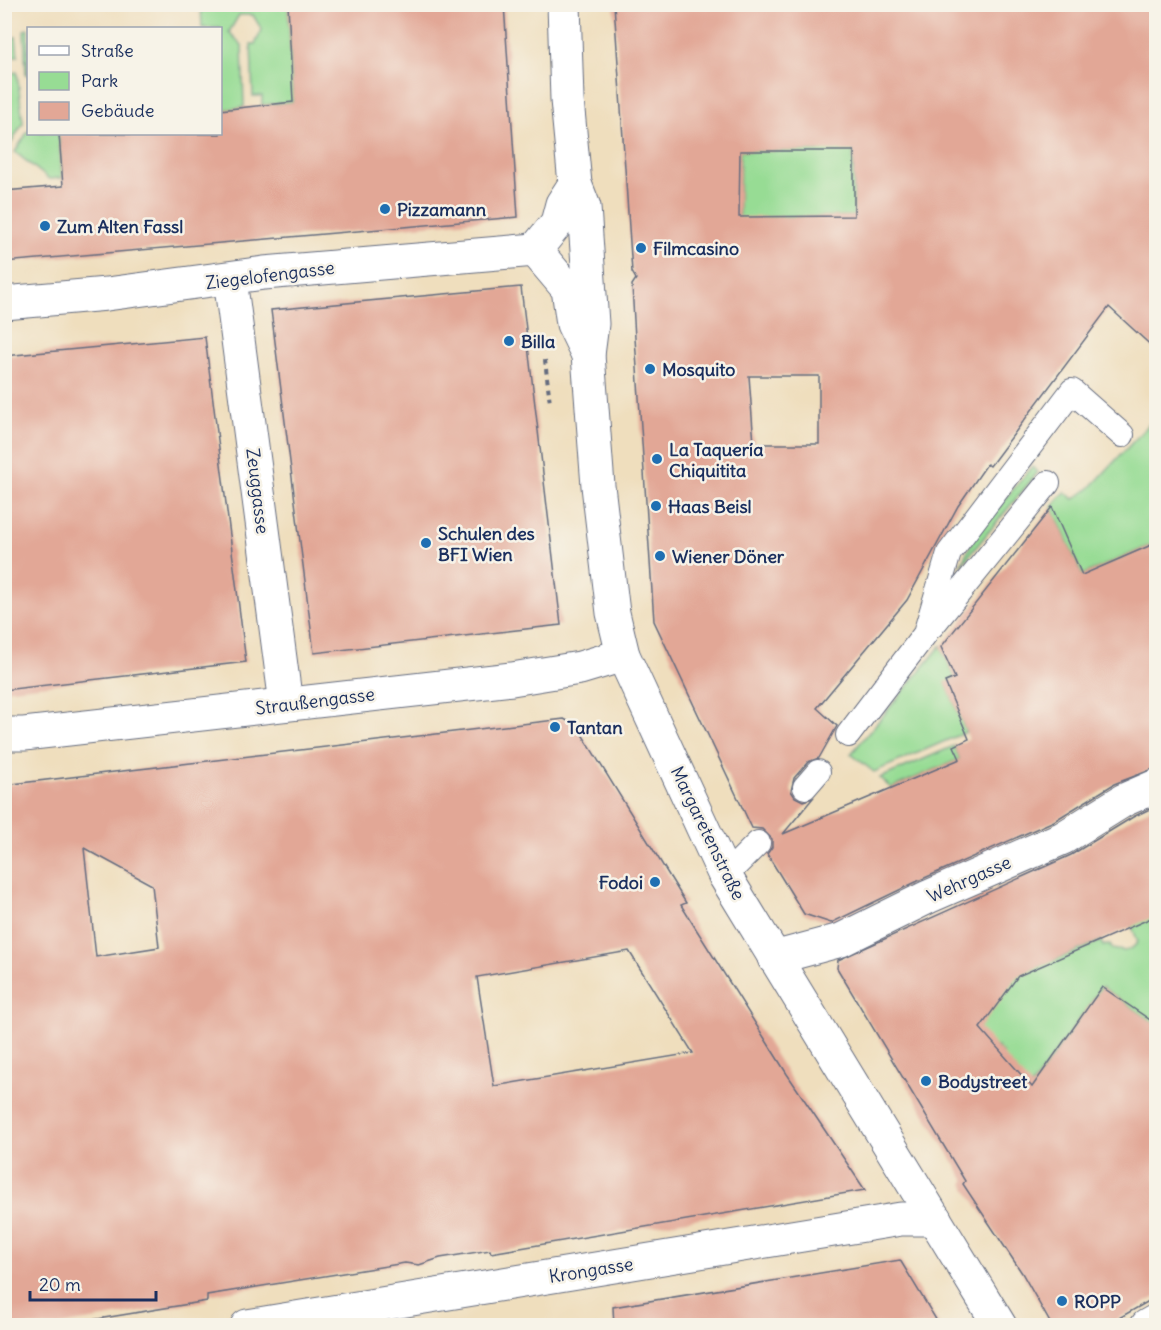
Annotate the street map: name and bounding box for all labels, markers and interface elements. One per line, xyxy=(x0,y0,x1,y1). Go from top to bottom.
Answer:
legend xyxy=(27,27,222,135)
text: Straße xyxy=(81,39,134,62)
text: Park xyxy=(81,69,118,92)
text: Gebäude xyxy=(81,99,154,122)
place label: Pizzamann xyxy=(397,198,487,221)
marker: Pizzamann xyxy=(378,202,392,216)
place label: Zum Alten Fassl xyxy=(57,215,183,238)
marker: Zum Alten Fassl xyxy=(38,219,52,233)
place label: Filmcasino xyxy=(653,237,739,260)
marker: Filmcasino xyxy=(634,241,648,255)
street label: Ziegelofengasse xyxy=(204,256,336,294)
place label: Billa xyxy=(521,330,555,353)
marker: Billa xyxy=(502,334,516,348)
place label: Mosquito xyxy=(662,358,735,381)
marker: Mosquito xyxy=(643,362,657,376)
place label: La Taquería Chiquitita xyxy=(669,438,763,482)
street label: Zeuggasse xyxy=(241,447,275,535)
marker: La Taquería Chiquitita xyxy=(650,452,664,466)
place label: Haas Beisl xyxy=(668,495,752,518)
marker: Haas Beisl xyxy=(649,499,663,513)
place label: Schulen des BFI Wien xyxy=(438,522,535,566)
marker: Schulen des BFI Wien xyxy=(419,536,433,550)
place label: Wiener Döner xyxy=(672,545,785,568)
marker: Wiener Döner xyxy=(653,549,667,563)
street label: Straußengasse xyxy=(254,682,376,720)
place label: Tantan xyxy=(567,716,623,739)
marker: Tantan xyxy=(548,720,562,734)
street label: Margaretenstraße xyxy=(666,762,750,904)
street label: Wehrgasse xyxy=(924,850,1014,908)
place label: Fodoi xyxy=(599,871,643,894)
marker: Fodoi xyxy=(648,875,662,889)
place label: Bodystreet xyxy=(938,1070,1028,1093)
marker: Bodystreet xyxy=(919,1074,933,1088)
street label: Krongasse xyxy=(547,1252,635,1288)
scale bar xyxy=(30,1264,156,1302)
text: 20 m xyxy=(39,1273,81,1296)
place label: ROPP xyxy=(1074,1290,1121,1313)
marker: ROPP xyxy=(1055,1294,1069,1308)

